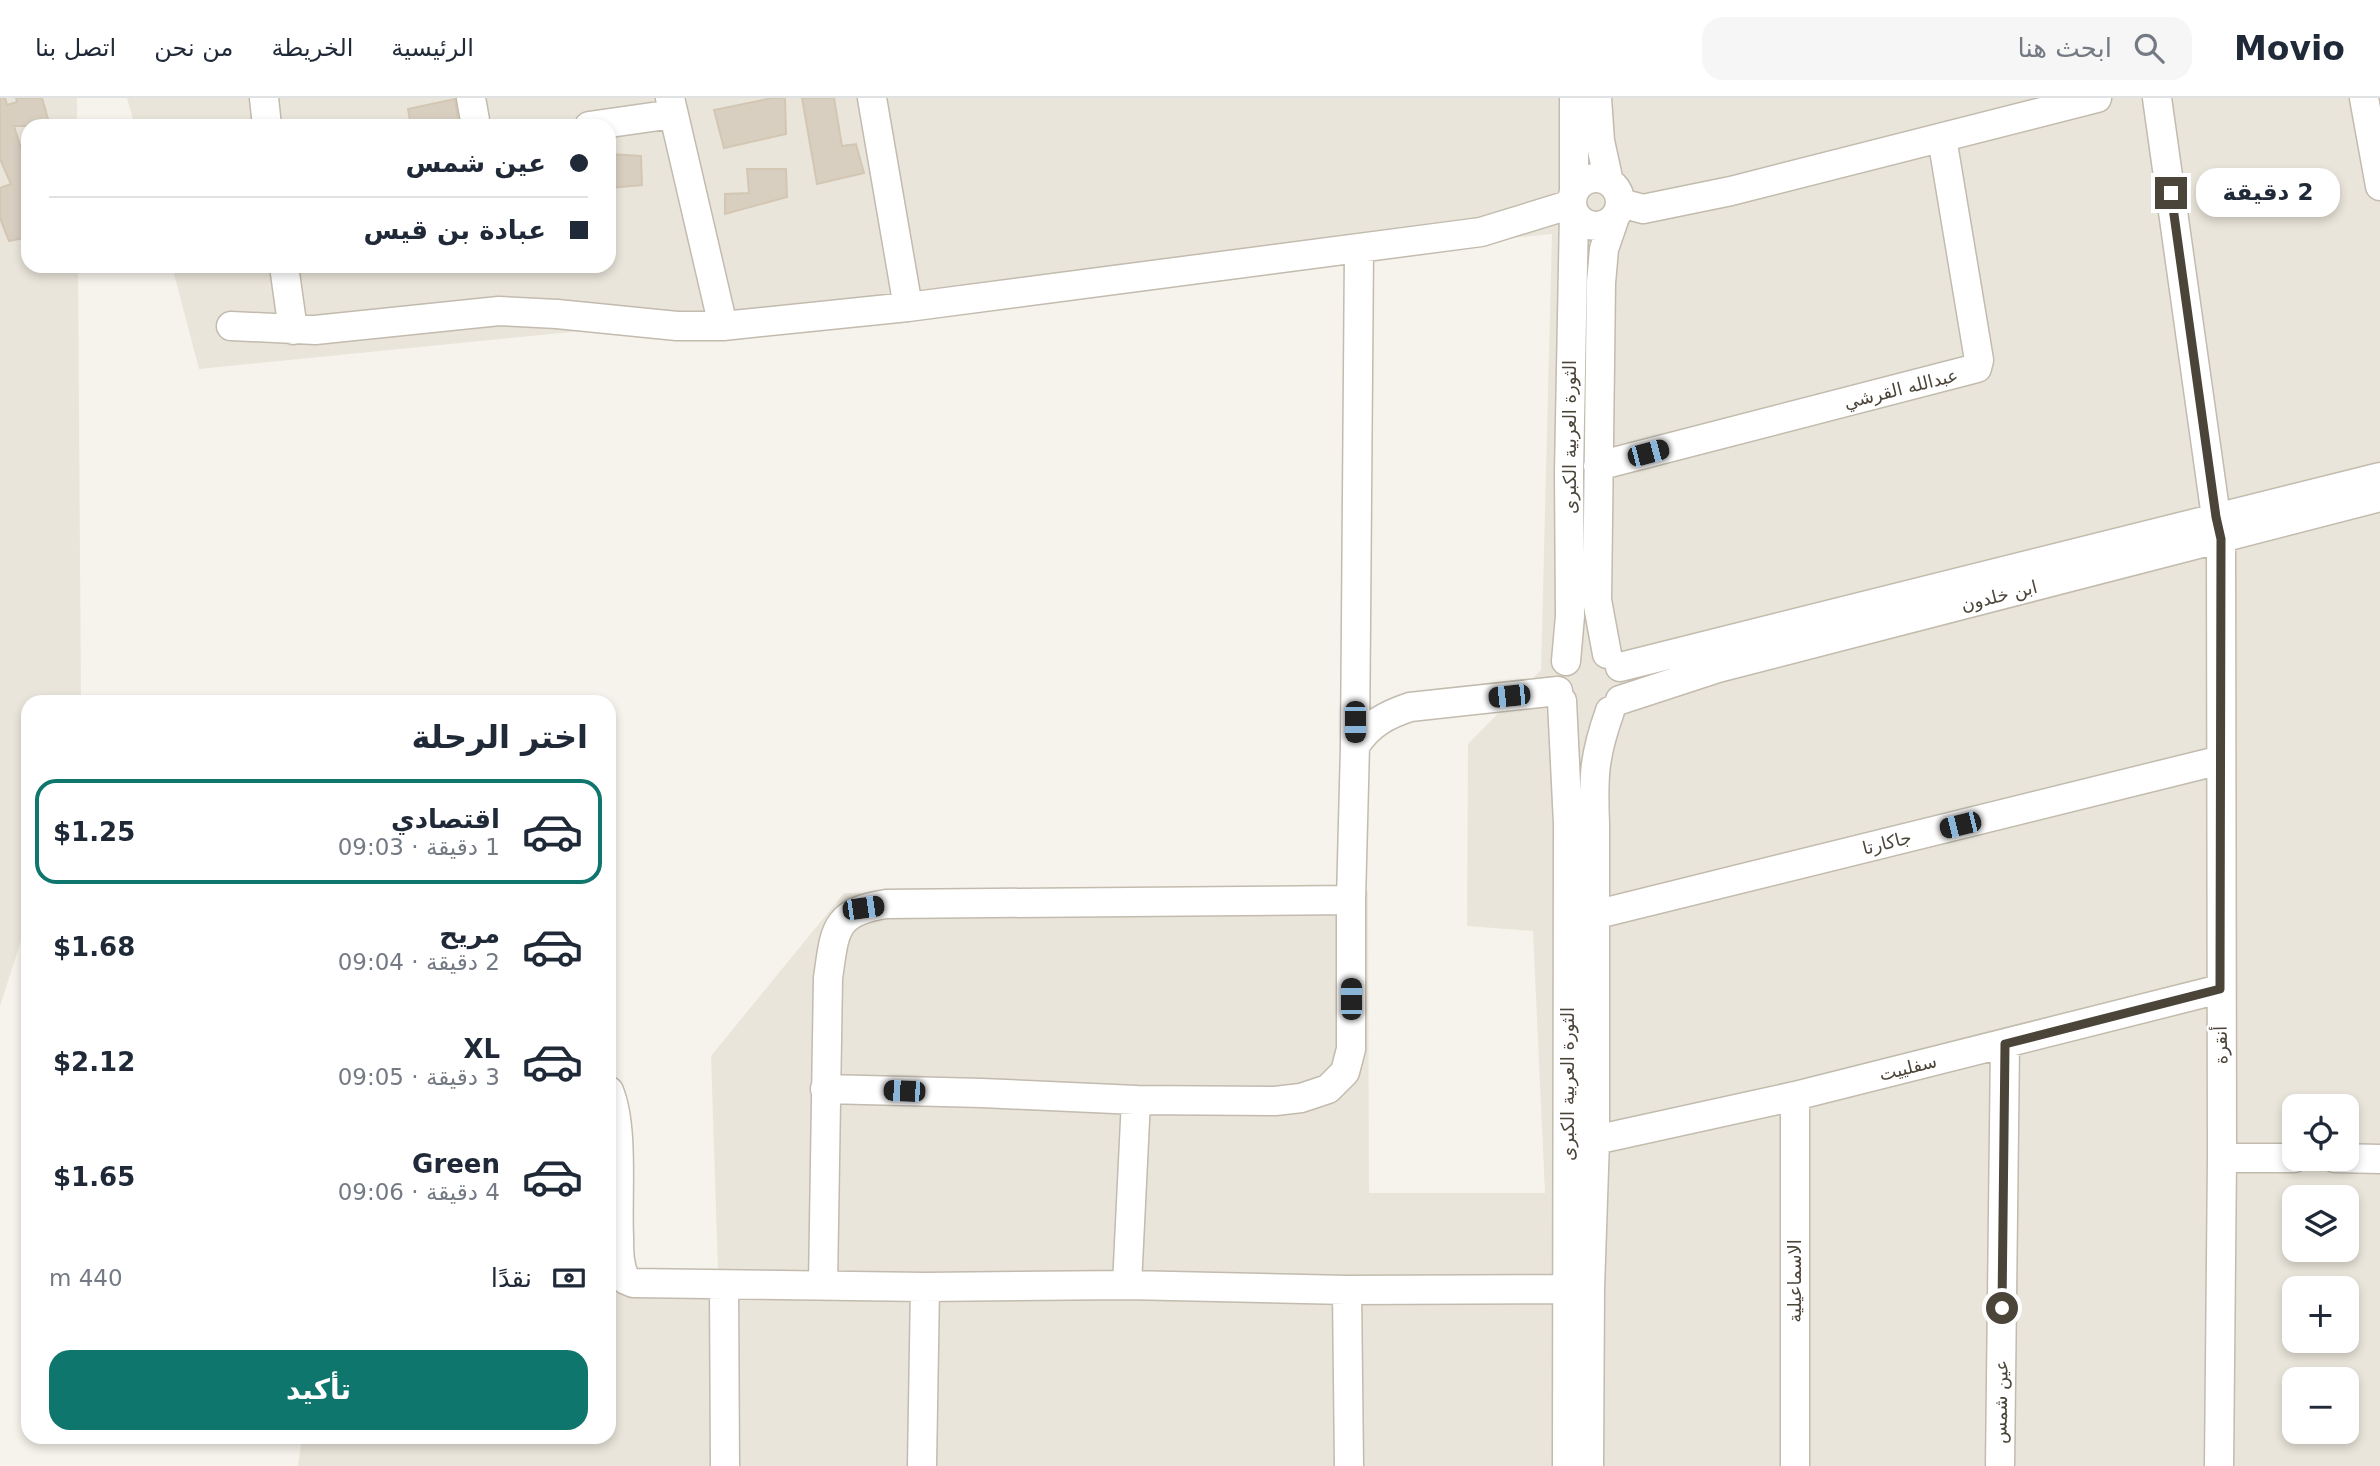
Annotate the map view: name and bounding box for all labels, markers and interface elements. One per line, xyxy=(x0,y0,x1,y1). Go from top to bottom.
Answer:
search box xyxy=(1702,17,2192,80)
icon: search xyxy=(2130,29,2168,67)
text: Movio xyxy=(2234,29,2345,68)
text: ابحث هنا xyxy=(2017,33,2112,63)
text: اتصل بنا xyxy=(35,34,116,62)
text: من نحن xyxy=(154,34,233,62)
text: الخريطة xyxy=(271,34,353,62)
text: الرئيسية xyxy=(391,34,474,62)
text: عين شمس xyxy=(405,148,546,178)
callout: 2 دقيقة xyxy=(2196,168,2339,217)
route end xyxy=(2155,177,2187,209)
text: 2 دقيقة xyxy=(2223,179,2313,205)
text: عبادة بن قيس xyxy=(364,215,546,245)
street label: الثورة العربية الكبرى xyxy=(1559,360,1581,514)
street label: عبدالله القرشي xyxy=(1842,364,1960,414)
car xyxy=(1625,437,1672,469)
street label: ابن خلدون xyxy=(1959,576,2039,616)
car xyxy=(1488,683,1531,709)
car xyxy=(1345,701,1366,743)
text: اختر الرحلة xyxy=(411,718,588,756)
icon: car xyxy=(521,800,584,863)
text: اقتصادي xyxy=(391,804,500,834)
car xyxy=(1938,810,1983,840)
text: $1.25 xyxy=(53,817,135,847)
street label: جاكارتا xyxy=(1860,826,1914,859)
text: 1 دقيقة · 09:03 xyxy=(338,834,500,860)
car xyxy=(841,895,886,921)
icon: car xyxy=(521,915,584,978)
text: مريح xyxy=(439,919,500,949)
text: $1.68 xyxy=(53,932,135,962)
text: 2 دقيقة · 09:04 xyxy=(338,949,500,975)
car xyxy=(1341,978,1362,1020)
street label: الثورة العربية الكبرى xyxy=(1557,1007,1579,1161)
street label: أنقرة xyxy=(2209,1026,2232,1064)
icon: car xyxy=(521,1030,584,1093)
text: XL xyxy=(463,1034,500,1064)
text: $2.12 xyxy=(53,1047,135,1077)
street label: سفلييت xyxy=(1877,1050,1939,1085)
text: 3 دقيقة · 09:05 xyxy=(338,1064,500,1090)
car xyxy=(883,1080,926,1102)
map controls xyxy=(2282,1094,2359,1444)
button: locate xyxy=(2282,1094,2359,1171)
icon: car xyxy=(521,1145,584,1208)
text: Green xyxy=(412,1149,500,1179)
text: $1.65 xyxy=(53,1162,135,1192)
text: 4 دقيقة · 09:06 xyxy=(338,1179,500,1205)
button: layers xyxy=(2282,1185,2359,1262)
street label: الاسماعيلية xyxy=(1784,1239,1805,1323)
icon: cash xyxy=(550,1259,588,1297)
text: نقدًا xyxy=(491,1263,532,1293)
text: 440 m xyxy=(49,1265,123,1291)
button: + xyxy=(2282,1276,2359,1353)
route start xyxy=(1986,1292,2018,1324)
button: تأكيد xyxy=(49,1350,588,1430)
street label: عين شمس xyxy=(1989,1360,2013,1444)
button: − xyxy=(2282,1367,2359,1444)

